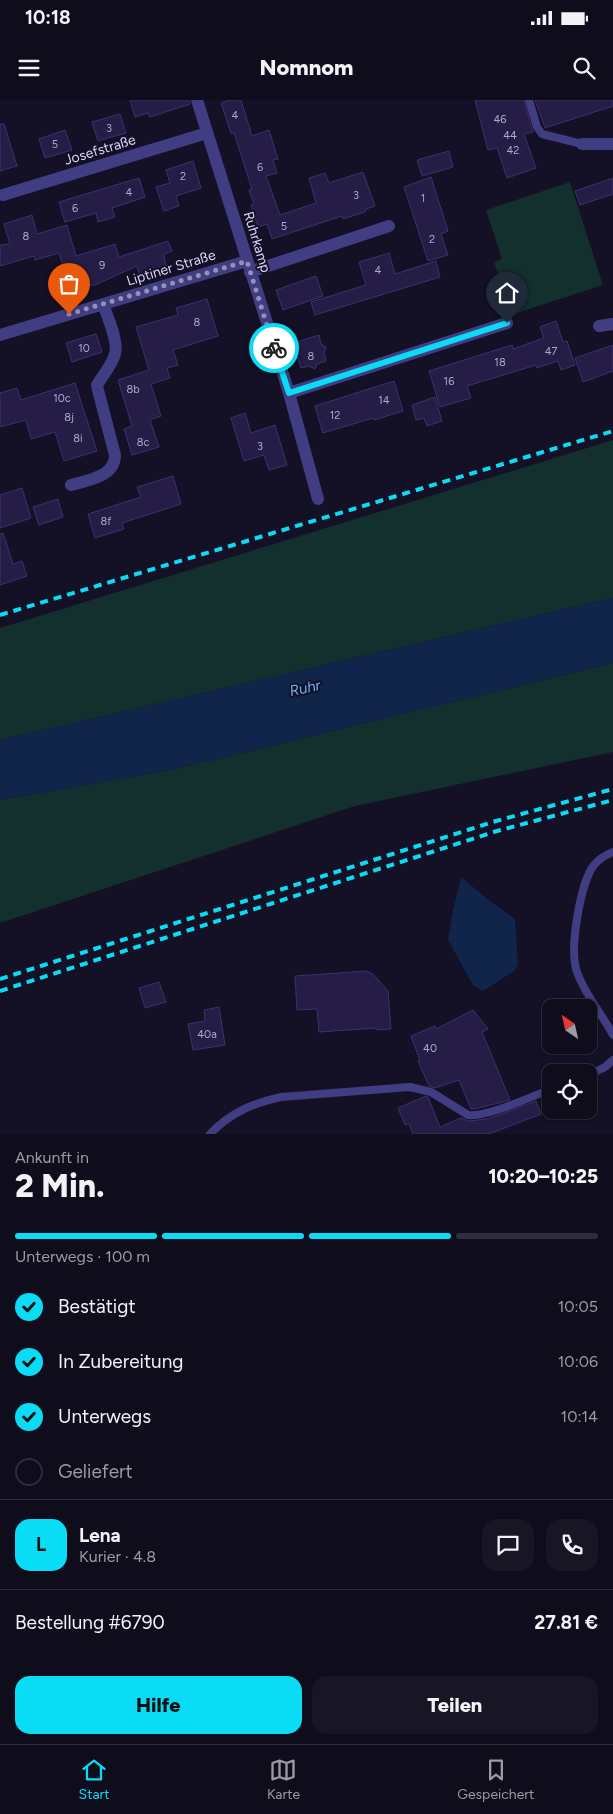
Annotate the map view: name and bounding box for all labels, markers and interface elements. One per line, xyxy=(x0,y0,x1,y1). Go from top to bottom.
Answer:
text: 10:18 xyxy=(25,6,71,29)
icon: menu xyxy=(15,54,43,82)
text: Nomnom xyxy=(260,54,353,81)
icon: search xyxy=(570,54,598,82)
house number: 4 xyxy=(232,109,239,122)
house number: 46 xyxy=(493,113,507,126)
house number: 3 xyxy=(106,122,112,135)
house number: 44 xyxy=(503,129,517,142)
street label: Josefstraße xyxy=(62,131,138,169)
house number: 5 xyxy=(52,138,58,151)
house number: 42 xyxy=(507,144,519,157)
house number: 6 xyxy=(257,161,263,174)
house number: 2 xyxy=(180,170,186,183)
house number: 4 xyxy=(126,186,133,199)
house number: 3 xyxy=(353,189,359,202)
house number: 1 xyxy=(421,192,425,205)
house number: 6 xyxy=(72,202,78,215)
street label: Ruhrkamp xyxy=(240,209,274,275)
house number: 5 xyxy=(281,220,287,233)
house number: 8 xyxy=(23,230,30,243)
house number: 2 xyxy=(429,233,435,246)
street label: Liptiner Straße xyxy=(124,246,218,290)
house number: 9 xyxy=(99,259,105,272)
pin xyxy=(48,263,90,314)
house number: 4 xyxy=(375,264,382,277)
icon: bag xyxy=(55,270,83,298)
pin xyxy=(486,272,528,323)
icon: home xyxy=(493,279,521,307)
house number: 8 xyxy=(194,316,201,329)
courier xyxy=(249,323,299,373)
icon: bike xyxy=(260,334,288,362)
house number: 10 xyxy=(78,342,90,355)
house number: 47 xyxy=(545,345,557,358)
house number: 8 xyxy=(308,350,315,363)
house number: 18 xyxy=(494,356,506,369)
house number: 16 xyxy=(444,375,454,388)
house number: 8b xyxy=(126,383,140,396)
house number: 10c xyxy=(53,392,71,405)
house number: 14 xyxy=(378,394,390,407)
house number: 12 xyxy=(330,409,340,422)
house number: 8j xyxy=(64,411,74,424)
house number: 8i xyxy=(73,432,83,445)
house number: 8c xyxy=(137,436,149,449)
house number: 3 xyxy=(257,440,263,453)
house number: 8f xyxy=(101,515,112,528)
water label: Ruhr xyxy=(288,676,323,700)
north arrow xyxy=(542,999,598,1054)
map controls xyxy=(542,999,597,1119)
house number: 40a xyxy=(197,1028,217,1041)
house number: 40 xyxy=(423,1042,437,1055)
button: locate xyxy=(542,1064,597,1119)
text: Ankunft in xyxy=(15,1148,89,1167)
text: 10:20–10:25 xyxy=(488,1165,598,1188)
text: 2 Min. xyxy=(15,1167,105,1205)
text: Unterwegs · 100 m xyxy=(15,1247,150,1266)
icon: check xyxy=(15,1293,43,1321)
text: Bestätigt xyxy=(58,1295,136,1318)
text: 10:05 xyxy=(558,1297,598,1316)
icon: check xyxy=(15,1348,43,1376)
text: In Zubereitung xyxy=(58,1350,183,1373)
text: 10:06 xyxy=(558,1352,598,1371)
icon: check xyxy=(15,1403,43,1431)
text: Unterwegs xyxy=(58,1405,151,1428)
text: 10:14 xyxy=(561,1407,598,1426)
text: Geliefert xyxy=(58,1460,133,1483)
button: chat xyxy=(482,1519,534,1571)
button: phone xyxy=(546,1519,598,1571)
text: Lena xyxy=(79,1524,121,1547)
text: L xyxy=(36,1533,46,1556)
text: Kurier · 4.8 xyxy=(79,1547,156,1566)
text: Bestellung #6790 xyxy=(15,1611,165,1634)
text: 27.81 € xyxy=(534,1611,598,1634)
button: Hilfe xyxy=(15,1676,302,1734)
button: Teilen xyxy=(312,1676,598,1734)
tab: Start xyxy=(79,1756,110,1803)
tab: Karte xyxy=(267,1756,300,1803)
tab: Gespeichert xyxy=(457,1756,534,1803)

